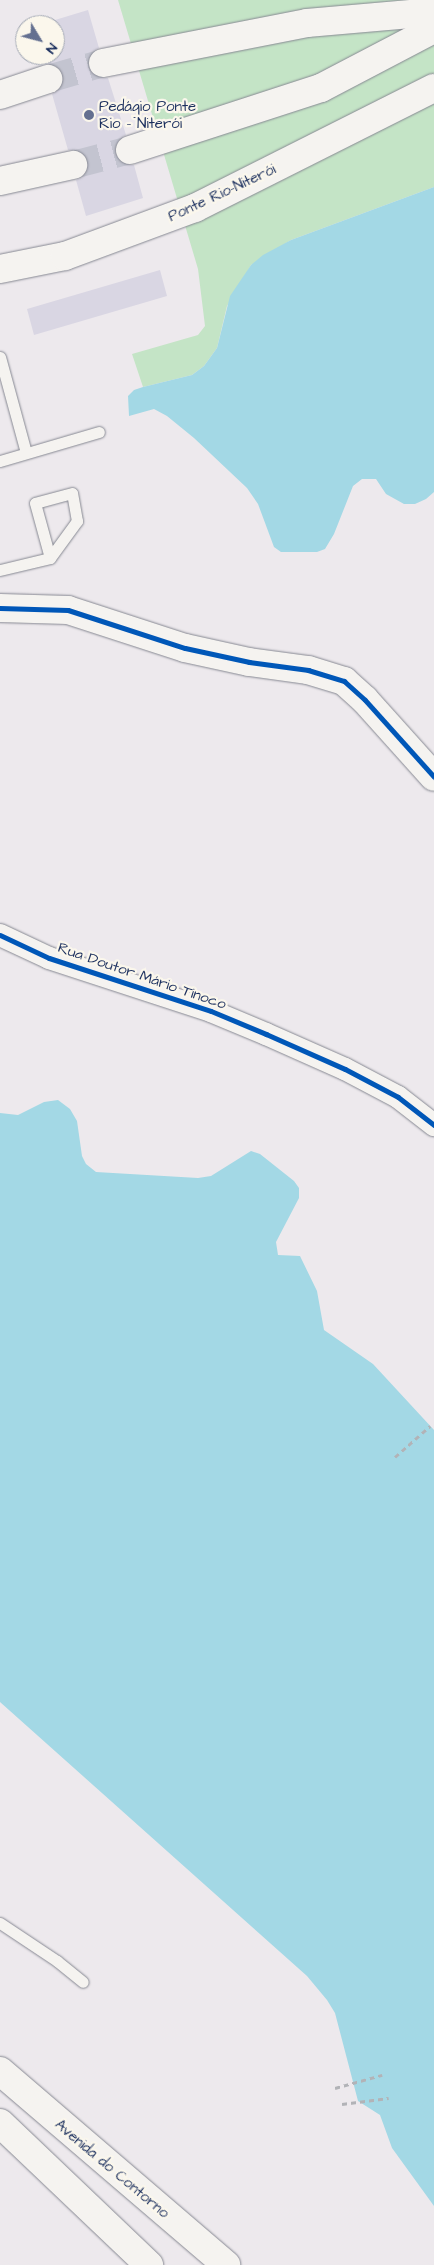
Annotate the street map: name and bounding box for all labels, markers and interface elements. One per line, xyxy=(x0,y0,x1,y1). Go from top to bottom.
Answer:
north arrow xyxy=(15,15,65,65)
text: N xyxy=(41,39,62,58)
place label: Pedágio Ponte Rio - Niterói xyxy=(99,97,196,132)
marker: Pedágio Ponte Rio - Niterói xyxy=(83,109,95,121)
street label: Ponte Rio-Niterói xyxy=(165,160,279,226)
street label: Rua Doutor Mário Tinoco xyxy=(55,939,229,1013)
street label: Avenida do Contorno xyxy=(51,2116,173,2222)

